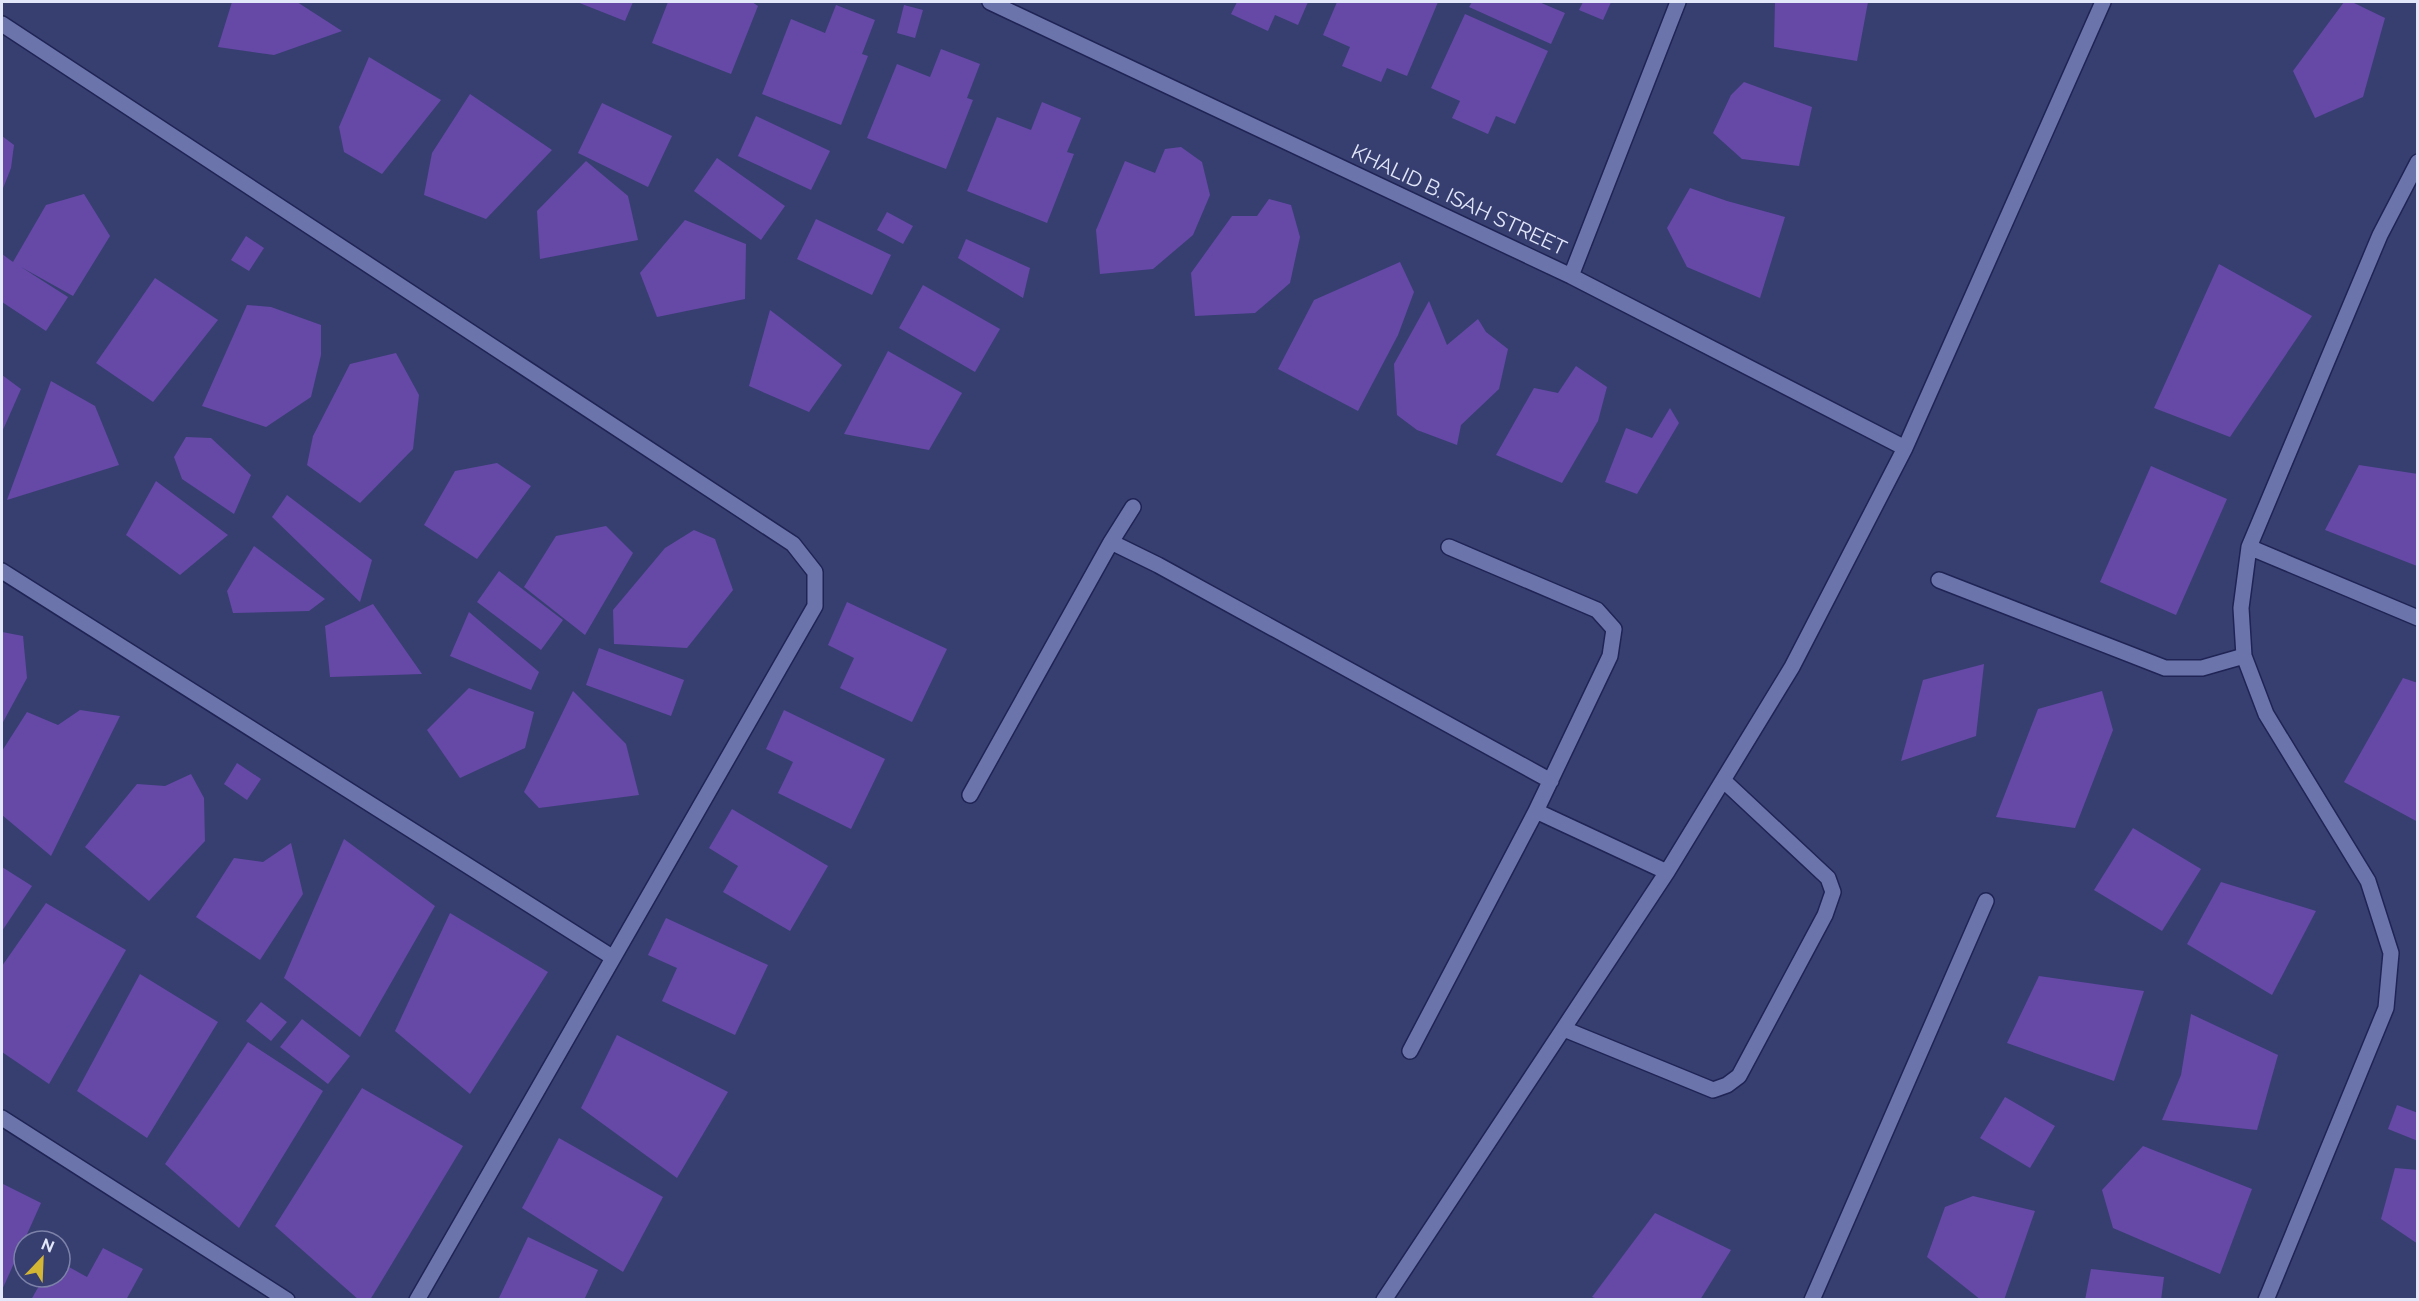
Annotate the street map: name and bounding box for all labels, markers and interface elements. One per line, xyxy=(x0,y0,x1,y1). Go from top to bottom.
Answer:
street label: KHALID B. ISAH STREET xyxy=(1348,139,1571,261)
north arrow xyxy=(12,1229,72,1289)
text: N xyxy=(38,1235,57,1257)

